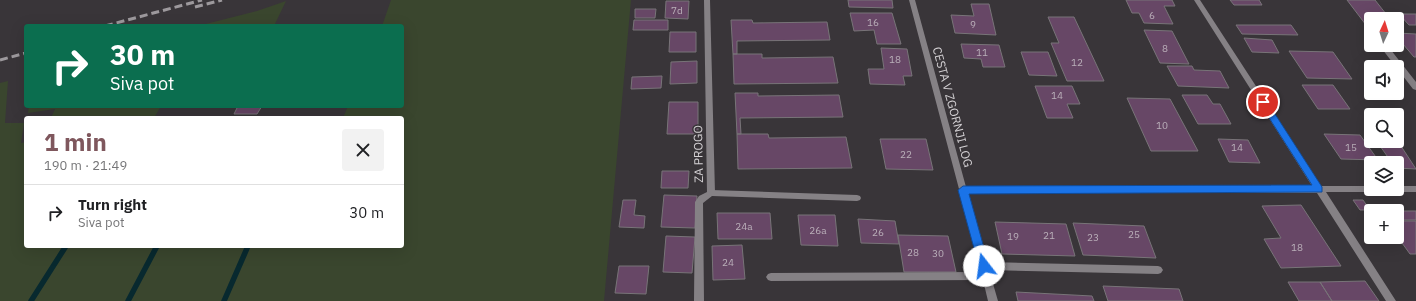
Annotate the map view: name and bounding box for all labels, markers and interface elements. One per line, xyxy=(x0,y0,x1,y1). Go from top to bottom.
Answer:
house number: 7d xyxy=(671,4,683,17)
house number: 6 xyxy=(1149,9,1155,22)
north arrow xyxy=(1364,12,1404,52)
map controls xyxy=(1364,12,1404,244)
house number: 16 xyxy=(867,16,879,29)
house number: 9 xyxy=(970,18,976,31)
text: 30 m xyxy=(110,36,175,73)
icon: right xyxy=(44,40,96,92)
house number: 8 xyxy=(1162,42,1168,55)
street label: CESTA V ZGORNJI LOG xyxy=(930,45,976,169)
house number: 11 xyxy=(976,46,988,59)
house number: 18 xyxy=(889,53,901,66)
house number: 12 xyxy=(1071,56,1083,69)
button: sound xyxy=(1364,60,1404,100)
text: Siva pot xyxy=(110,72,174,95)
pin xyxy=(1246,85,1280,119)
house number: 14 xyxy=(1051,89,1063,102)
icon: arrive xyxy=(1252,91,1274,113)
button: search xyxy=(1364,108,1404,148)
house number: 10 xyxy=(1156,119,1168,132)
street label: ZA PROGO xyxy=(690,125,706,183)
text: 1 min xyxy=(44,126,107,158)
button: close xyxy=(342,129,384,171)
house number: 14 xyxy=(1231,141,1243,154)
house number: 15 xyxy=(1345,141,1357,154)
house number: 22 xyxy=(900,148,912,161)
button: layers xyxy=(1364,156,1404,196)
text: 190 m · 21:49 xyxy=(44,157,127,174)
text: Turn right xyxy=(78,195,147,214)
icon: right xyxy=(44,202,66,224)
text: 30 m xyxy=(349,203,384,222)
button: + xyxy=(1364,204,1404,244)
text: Siva pot xyxy=(78,214,124,231)
house number: 24a xyxy=(735,220,753,233)
house number: 26a xyxy=(809,224,827,237)
house number: 26 xyxy=(872,226,884,239)
house number: 25 xyxy=(1128,228,1140,241)
house number: 21 xyxy=(1043,229,1055,242)
house number: 19 xyxy=(1007,230,1019,243)
house number: 23 xyxy=(1087,231,1099,244)
house number: 18 xyxy=(1291,241,1303,254)
position arrow xyxy=(963,245,1005,287)
house number: 28 xyxy=(907,246,919,259)
house number: 30 xyxy=(932,247,944,260)
house number: 24 xyxy=(722,256,734,269)

